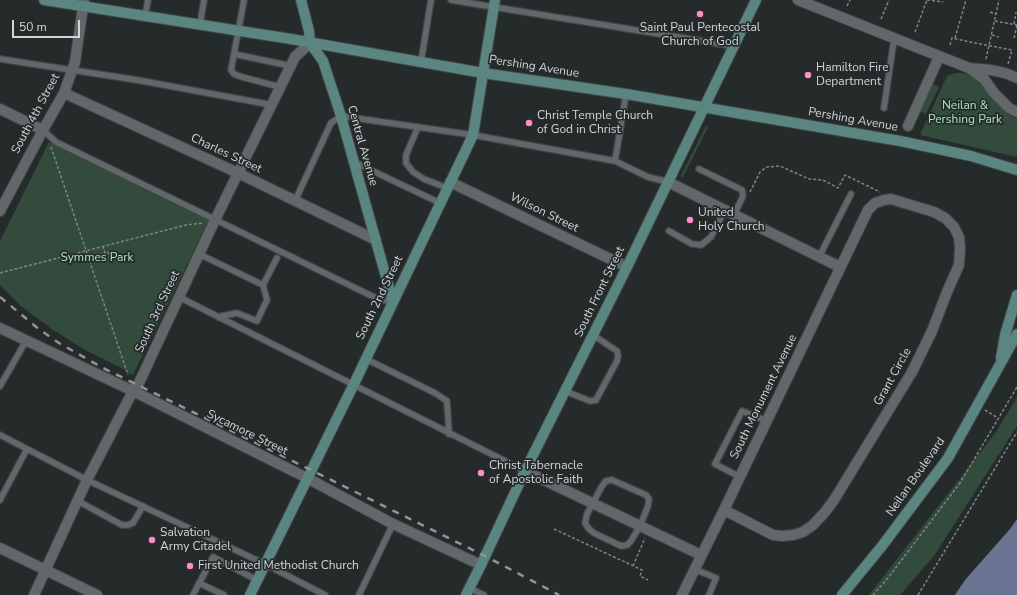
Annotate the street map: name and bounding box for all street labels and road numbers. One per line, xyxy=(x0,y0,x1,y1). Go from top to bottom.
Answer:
street label: Pershing Avenue xyxy=(488,53,580,81)
street label: South 4th Street xyxy=(9,71,63,157)
street label: Central Avenue xyxy=(344,104,380,188)
street label: Pershing Avenue xyxy=(807,105,899,135)
street label: Charles Street xyxy=(188,131,264,177)
street label: Wilson Street xyxy=(507,190,581,236)
street label: South Front Street xyxy=(572,244,628,340)
street label: South 2nd Street xyxy=(353,254,407,342)
street label: South 3rd Street xyxy=(133,269,183,355)
street label: South Monument Avenue xyxy=(728,332,800,462)
street label: Grant Circle xyxy=(871,346,915,408)
street label: Sycamore Street xyxy=(204,407,290,459)
street label: Neilan Boulevard xyxy=(883,435,949,519)

